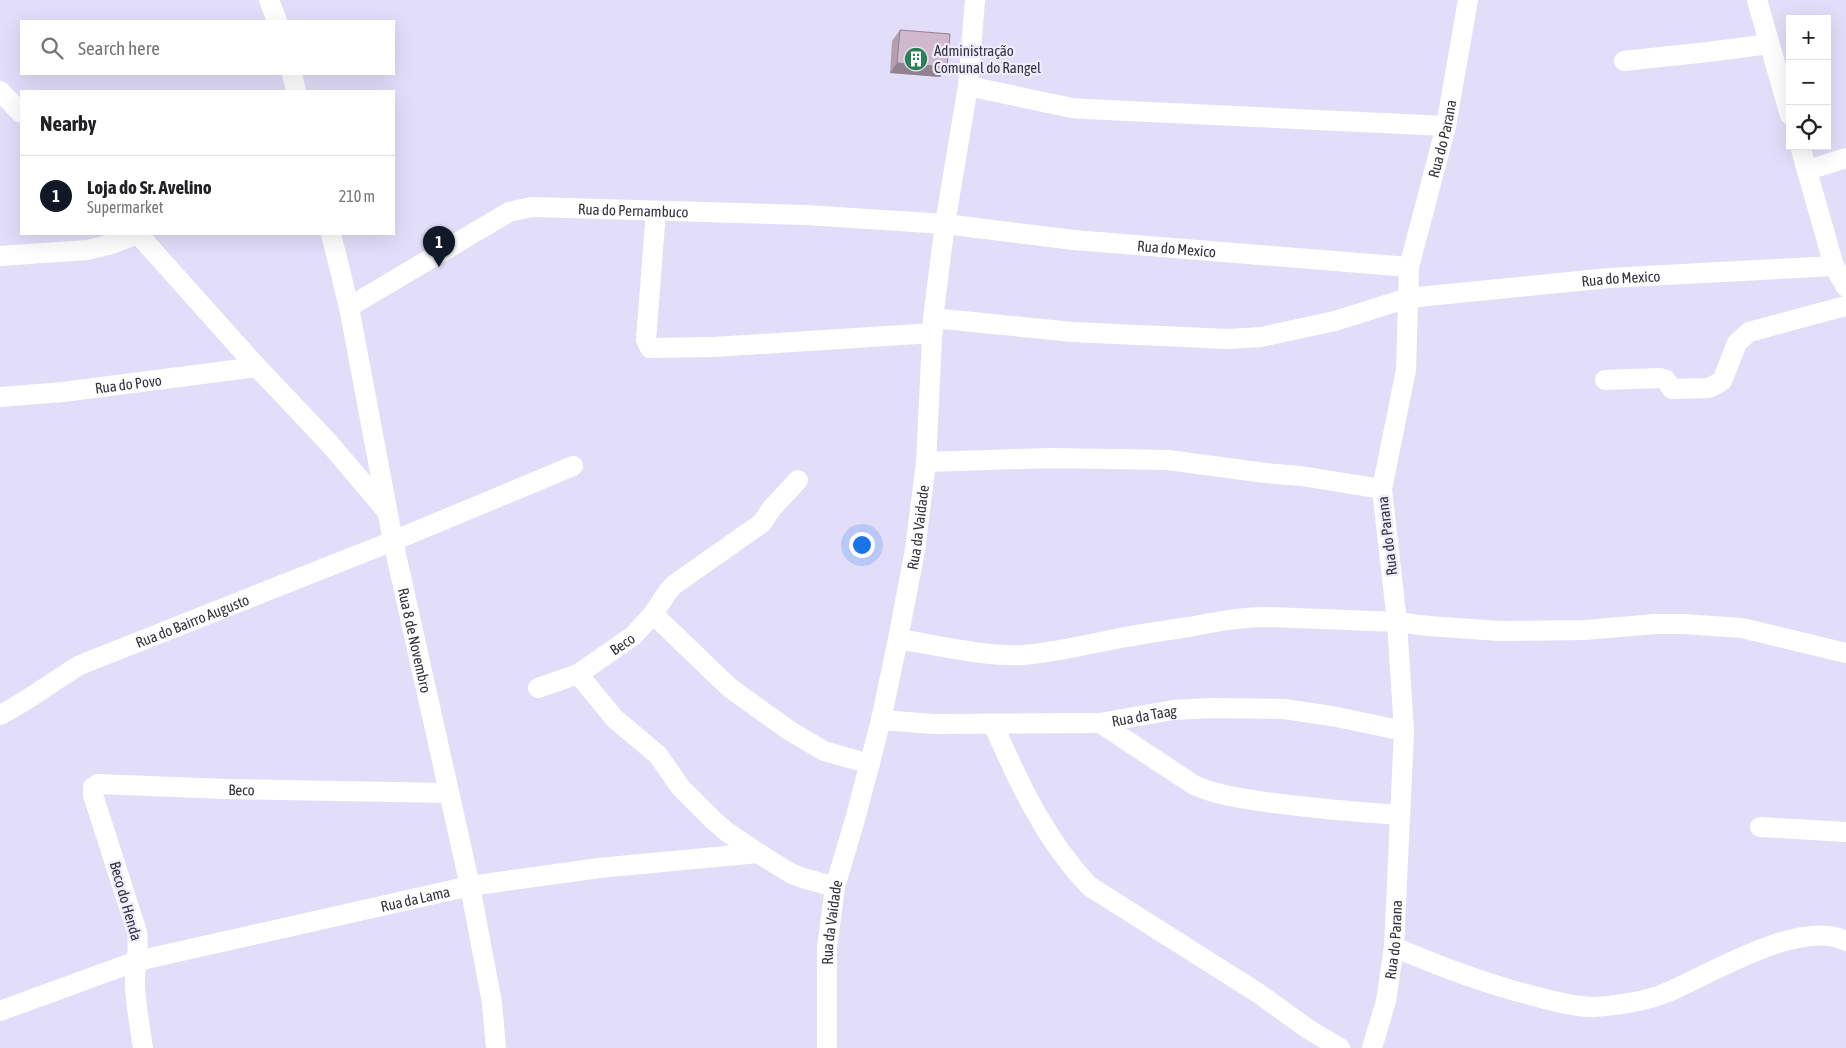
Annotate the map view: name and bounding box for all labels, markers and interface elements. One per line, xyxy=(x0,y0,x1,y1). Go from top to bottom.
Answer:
map controls xyxy=(1786,15,1831,150)
button: + xyxy=(1786,15,1831,60)
search box xyxy=(20,20,395,75)
icon: search xyxy=(38,34,66,62)
text: Search here xyxy=(78,37,160,59)
place label: Administração Comunal do Rangel xyxy=(934,42,1041,76)
building icon: Administração Comunal do Rangel xyxy=(903,46,929,72)
button: − xyxy=(1786,60,1831,105)
street label: Rua do Parana xyxy=(1424,98,1459,179)
button: locate xyxy=(1786,105,1831,150)
text: Nearby xyxy=(40,111,96,135)
text: Loja do Sr. Avelino xyxy=(87,176,212,198)
text: 1 xyxy=(52,187,60,205)
text: 210 m xyxy=(339,187,375,205)
text: Supermarket xyxy=(87,198,163,216)
street label: Rua do Pernambuco xyxy=(578,200,689,220)
pin: 1 xyxy=(423,226,455,267)
street label: Rua do Mexico xyxy=(1137,237,1217,260)
street label: Rua do Mexico xyxy=(1581,267,1661,289)
street label: Rua do Povo xyxy=(94,371,163,396)
street label: Rua da Vaidade xyxy=(903,484,932,571)
street label: Rua do Parana xyxy=(1374,496,1400,576)
your location xyxy=(849,532,875,558)
street label: Rua 8 de Novembro xyxy=(395,586,435,694)
street label: Rua do Bairro Augusto xyxy=(133,590,251,651)
street label: Beco xyxy=(606,629,638,658)
street label: Rua da Taag xyxy=(1110,701,1178,729)
street label: Beco xyxy=(228,781,255,798)
street label: Beco do Henda xyxy=(107,859,145,943)
street label: Rua da Vaidade xyxy=(818,878,845,965)
street label: Rua da Lama xyxy=(379,882,452,914)
street label: Rua do Parana xyxy=(1381,900,1405,980)

